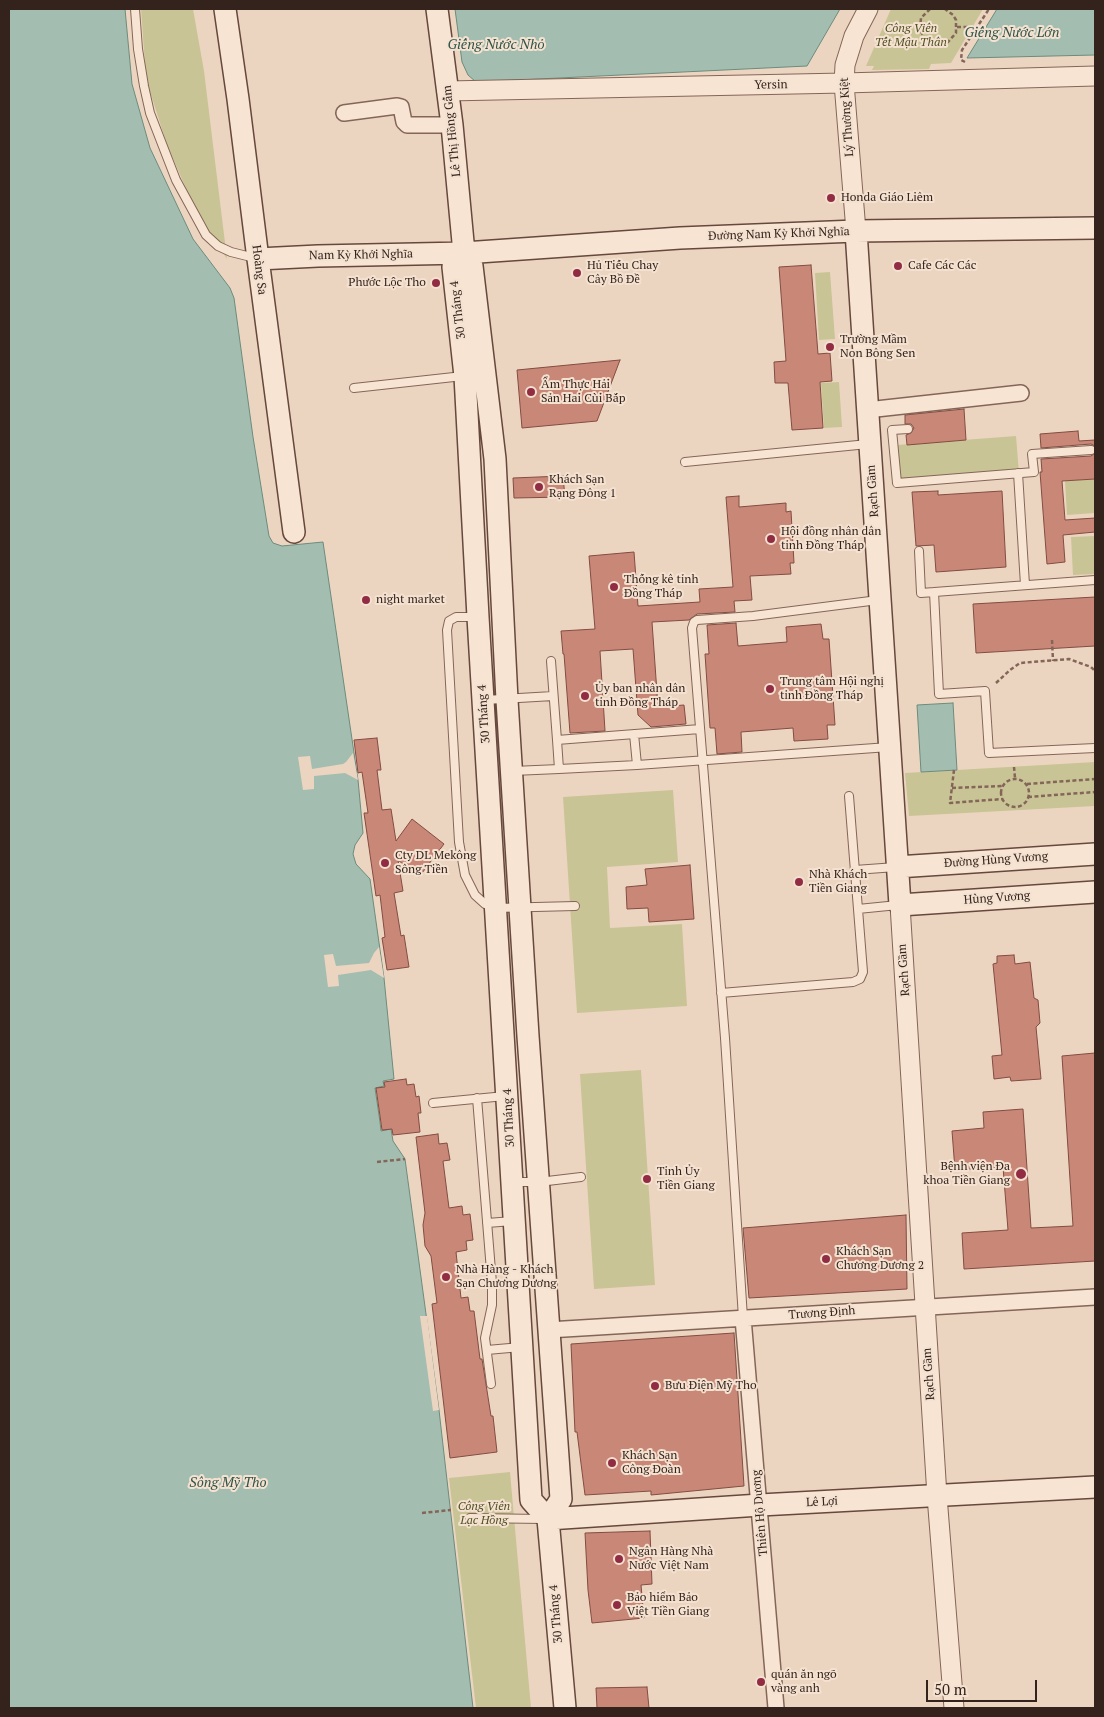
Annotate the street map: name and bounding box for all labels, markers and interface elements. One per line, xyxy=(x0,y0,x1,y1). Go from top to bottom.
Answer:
park label: Công Viên Tết Mậu Thân xyxy=(875,22,947,50)
water label: Giếng Nước Lớn xyxy=(964,25,1060,41)
water label: Giếng Nước Nhỏ xyxy=(447,37,545,53)
street label: Lý Thường Kiệt xyxy=(837,77,857,157)
street label: Yersin xyxy=(754,78,788,92)
street label: Lê Thị Hồng Gấm xyxy=(440,84,464,178)
place label: Honda Giáo Liêm xyxy=(841,191,933,205)
marker: Honda Giáo Liêm xyxy=(825,192,837,204)
street label: Đường Nam Kỳ Khởi Nghĩa xyxy=(708,224,850,244)
street label: Hoàng Sa xyxy=(249,244,269,296)
street label: Nam Kỳ Khởi Nghĩa xyxy=(309,247,413,263)
place label: Hủ Tiếu Chay Cây Bồ Đề xyxy=(587,259,658,287)
place label: Cafe Các Các xyxy=(908,259,976,273)
marker: Cafe Các Các xyxy=(892,260,904,272)
marker: Hủ Tiếu Chay Cây Bồ Đề xyxy=(571,267,583,279)
place label: Phước Lộc Tho xyxy=(348,276,426,290)
marker: Phước Lộc Tho xyxy=(430,277,442,289)
street label: 30 Tháng 4 xyxy=(447,280,469,340)
place label: Trường Mầm Non Bông Sen xyxy=(840,333,915,361)
marker: Trường Mầm Non Bông Sen xyxy=(824,341,836,353)
place label: Ẩm Thực Hải Sản Hai Cùi Bắp xyxy=(541,378,626,406)
marker: Ẩm Thực Hải Sản Hai Cùi Bắp xyxy=(525,386,537,398)
street label: Rạch Gầm xyxy=(864,464,882,518)
place label: Khách Sạn Rạng Đông 1 xyxy=(549,473,616,501)
marker: Khách Sạn Rạng Đông 1 xyxy=(533,481,545,493)
place label: Hội đồng nhân dân tỉnh Đồng Tháp xyxy=(781,525,881,553)
marker: Hội đồng nhân dân tỉnh Đồng Tháp xyxy=(765,533,777,545)
place label: Thống kê tỉnh Đồng Tháp xyxy=(624,573,698,601)
marker: Thống kê tỉnh Đồng Tháp xyxy=(608,581,620,593)
place label: night market xyxy=(376,593,445,607)
marker: night market xyxy=(360,594,372,606)
place label: Trung tâm Hội nghị tỉnh Đồng Tháp xyxy=(780,675,884,703)
place label: Ủy ban nhân dân tỉnh Đồng Tháp xyxy=(595,682,685,710)
marker: Trung tâm Hội nghị tỉnh Đồng Tháp xyxy=(764,683,776,695)
street label: 30 Tháng 4 xyxy=(475,684,493,744)
marker: Ủy ban nhân dân tỉnh Đồng Tháp xyxy=(579,690,591,702)
place label: Cty DL Mekông Sông Tiền xyxy=(395,849,476,877)
street label: Đường Hùng Vương xyxy=(944,849,1048,871)
marker: Cty DL Mekông Sông Tiền xyxy=(379,857,391,869)
place label: Nhà Khách Tiền Giang xyxy=(809,868,867,896)
marker: Nhà Khách Tiền Giang xyxy=(793,876,805,888)
street label: Hùng Vương xyxy=(963,888,1031,908)
street label: Rạch Gầm xyxy=(895,943,913,997)
street label: 30 Tháng 4 xyxy=(500,1088,518,1148)
place label: Bệnh viện Đa khoa Tiền Giang xyxy=(923,1160,1010,1188)
place label: Tỉnh Ủy Tiền Giang xyxy=(657,1165,715,1193)
marker: Bệnh viện Đa khoa Tiền Giang xyxy=(1014,1167,1028,1181)
marker: Tỉnh Ủy Tiền Giang xyxy=(641,1173,653,1185)
place label: Khách Sạn Chương Dương 2 xyxy=(836,1245,924,1273)
marker: Khách Sạn Chương Dương 2 xyxy=(820,1253,832,1265)
place label: Nhà Hàng - Khách Sạn Chương Dương xyxy=(456,1263,557,1291)
marker: Nhà Hàng - Khách Sạn Chương Dương xyxy=(440,1271,452,1283)
street label: Trương Định xyxy=(788,1303,856,1323)
street label: Rạch Gầm xyxy=(920,1347,938,1401)
place label: Bưu Điện Mỹ Tho xyxy=(665,1379,757,1393)
marker: Bưu Điện Mỹ Tho xyxy=(649,1380,661,1392)
place label: Khách Sạn Công Đoàn xyxy=(622,1449,681,1477)
marker: Khách Sạn Công Đoàn xyxy=(606,1457,618,1469)
street label: Thiên Hộ Dương xyxy=(749,1469,771,1557)
water label: Sông Mỹ Tho xyxy=(189,1475,267,1491)
street label: Lê Lợi xyxy=(806,1494,838,1510)
park label: Công Viên Lạc Hồng xyxy=(458,1500,510,1528)
place label: Ngân Hàng Nhà Nước Việt Nam xyxy=(629,1545,713,1573)
marker: Ngân Hàng Nhà Nước Việt Nam xyxy=(613,1553,625,1565)
street label: 30 Tháng 4 xyxy=(546,1584,566,1644)
place label: Bảo hiểm Bảo Việt Tiền Giang xyxy=(627,1591,709,1619)
marker: Bảo hiểm Bảo Việt Tiền Giang xyxy=(611,1599,623,1611)
place label: quán ăn ngõ vàng anh xyxy=(771,1668,837,1696)
scale bar xyxy=(929,1670,1040,1702)
marker: quán ăn ngõ vàng anh xyxy=(755,1676,767,1688)
text: 50 m xyxy=(934,1679,967,1699)

